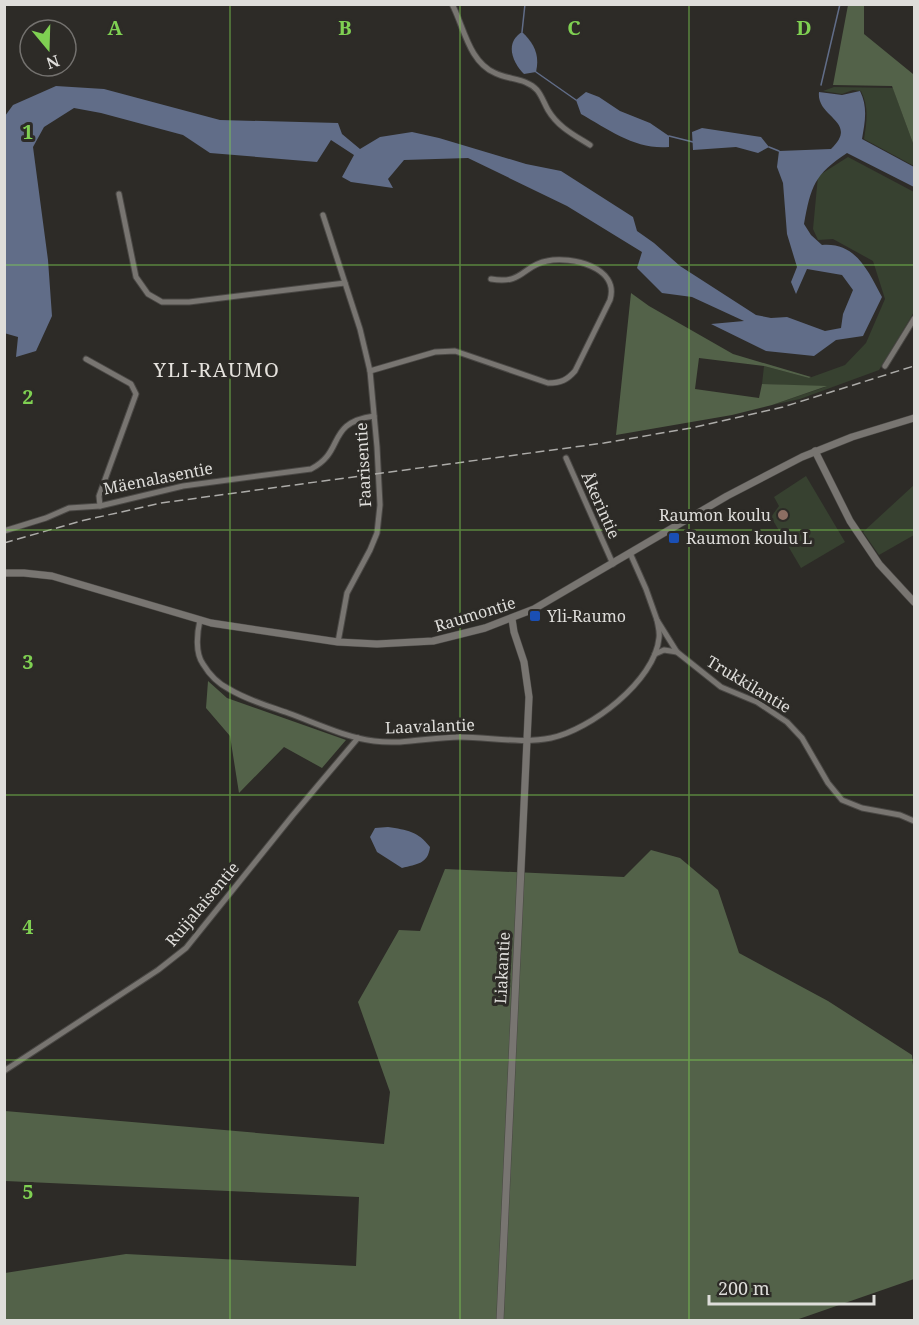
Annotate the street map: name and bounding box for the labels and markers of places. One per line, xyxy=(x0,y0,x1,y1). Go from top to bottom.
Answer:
place label: Raumon koulu xyxy=(659,504,771,526)
marker: Raumon koulu xyxy=(776,508,790,522)
place label: Raumon koulu L xyxy=(686,527,812,549)
marker: Raumon koulu L xyxy=(667,531,681,545)
place label: Yli-Raumo xyxy=(546,605,626,627)
marker: Yli-Raumo xyxy=(528,609,542,623)

